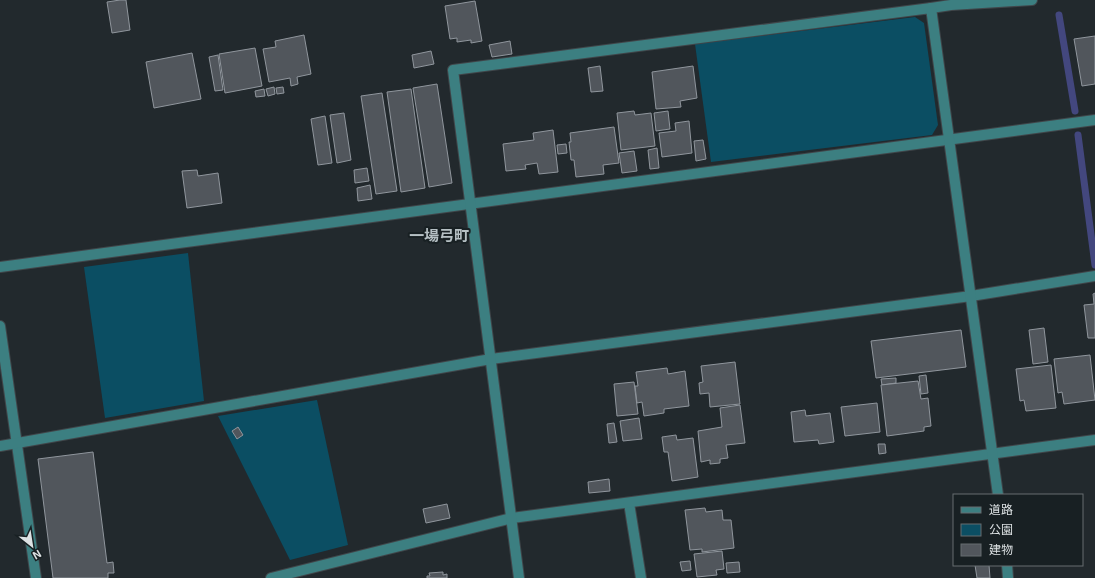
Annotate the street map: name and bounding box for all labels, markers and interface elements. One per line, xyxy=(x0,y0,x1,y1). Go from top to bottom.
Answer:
district label: 一場弓町 xyxy=(409,226,469,244)
legend xyxy=(953,494,1083,566)
text: 道路 xyxy=(989,502,1013,516)
text: 公園 xyxy=(989,522,1013,536)
north arrow xyxy=(12,526,52,566)
text: 建物 xyxy=(989,542,1013,556)
text: N xyxy=(31,547,44,563)

